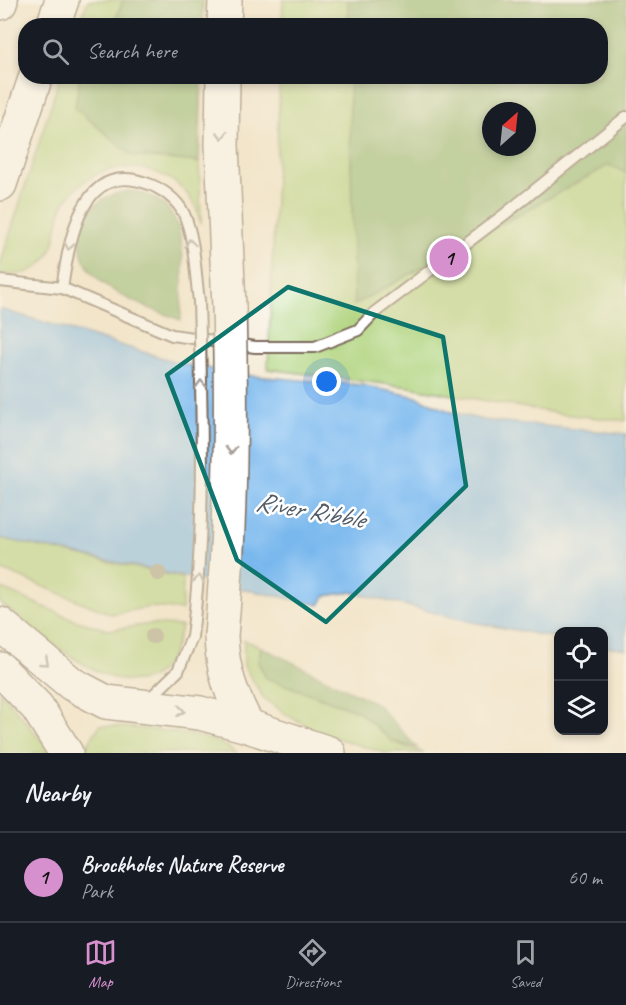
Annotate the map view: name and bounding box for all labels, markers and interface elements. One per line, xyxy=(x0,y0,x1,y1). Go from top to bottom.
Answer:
search box xyxy=(18,18,608,84)
icon: search xyxy=(39,35,72,68)
text: Search here xyxy=(87,37,177,65)
north arrow xyxy=(482,102,536,156)
one-way arrow xyxy=(216,130,228,139)
pin: 1 xyxy=(430,236,468,280)
one-way arrow xyxy=(185,238,197,247)
one-way arrow xyxy=(63,240,76,250)
your location xyxy=(312,367,341,396)
one-way arrow xyxy=(195,380,207,389)
one-way arrow xyxy=(225,445,237,454)
water label: River Ribble xyxy=(253,484,371,537)
one-way arrow xyxy=(192,574,205,584)
map controls xyxy=(554,627,608,735)
button: locate xyxy=(554,627,608,681)
one-way arrow xyxy=(38,655,49,666)
button: layers xyxy=(554,681,608,735)
one-way arrow xyxy=(177,704,186,717)
text: Nearby xyxy=(24,776,89,809)
text: Brockholes Nature Reserve xyxy=(81,851,283,879)
text: 1 xyxy=(39,865,48,890)
text: 60 m xyxy=(568,865,602,890)
text: Park xyxy=(81,879,113,904)
tab: Map xyxy=(84,936,117,992)
tab: Directions xyxy=(285,936,341,992)
tab: Saved xyxy=(509,936,542,992)

